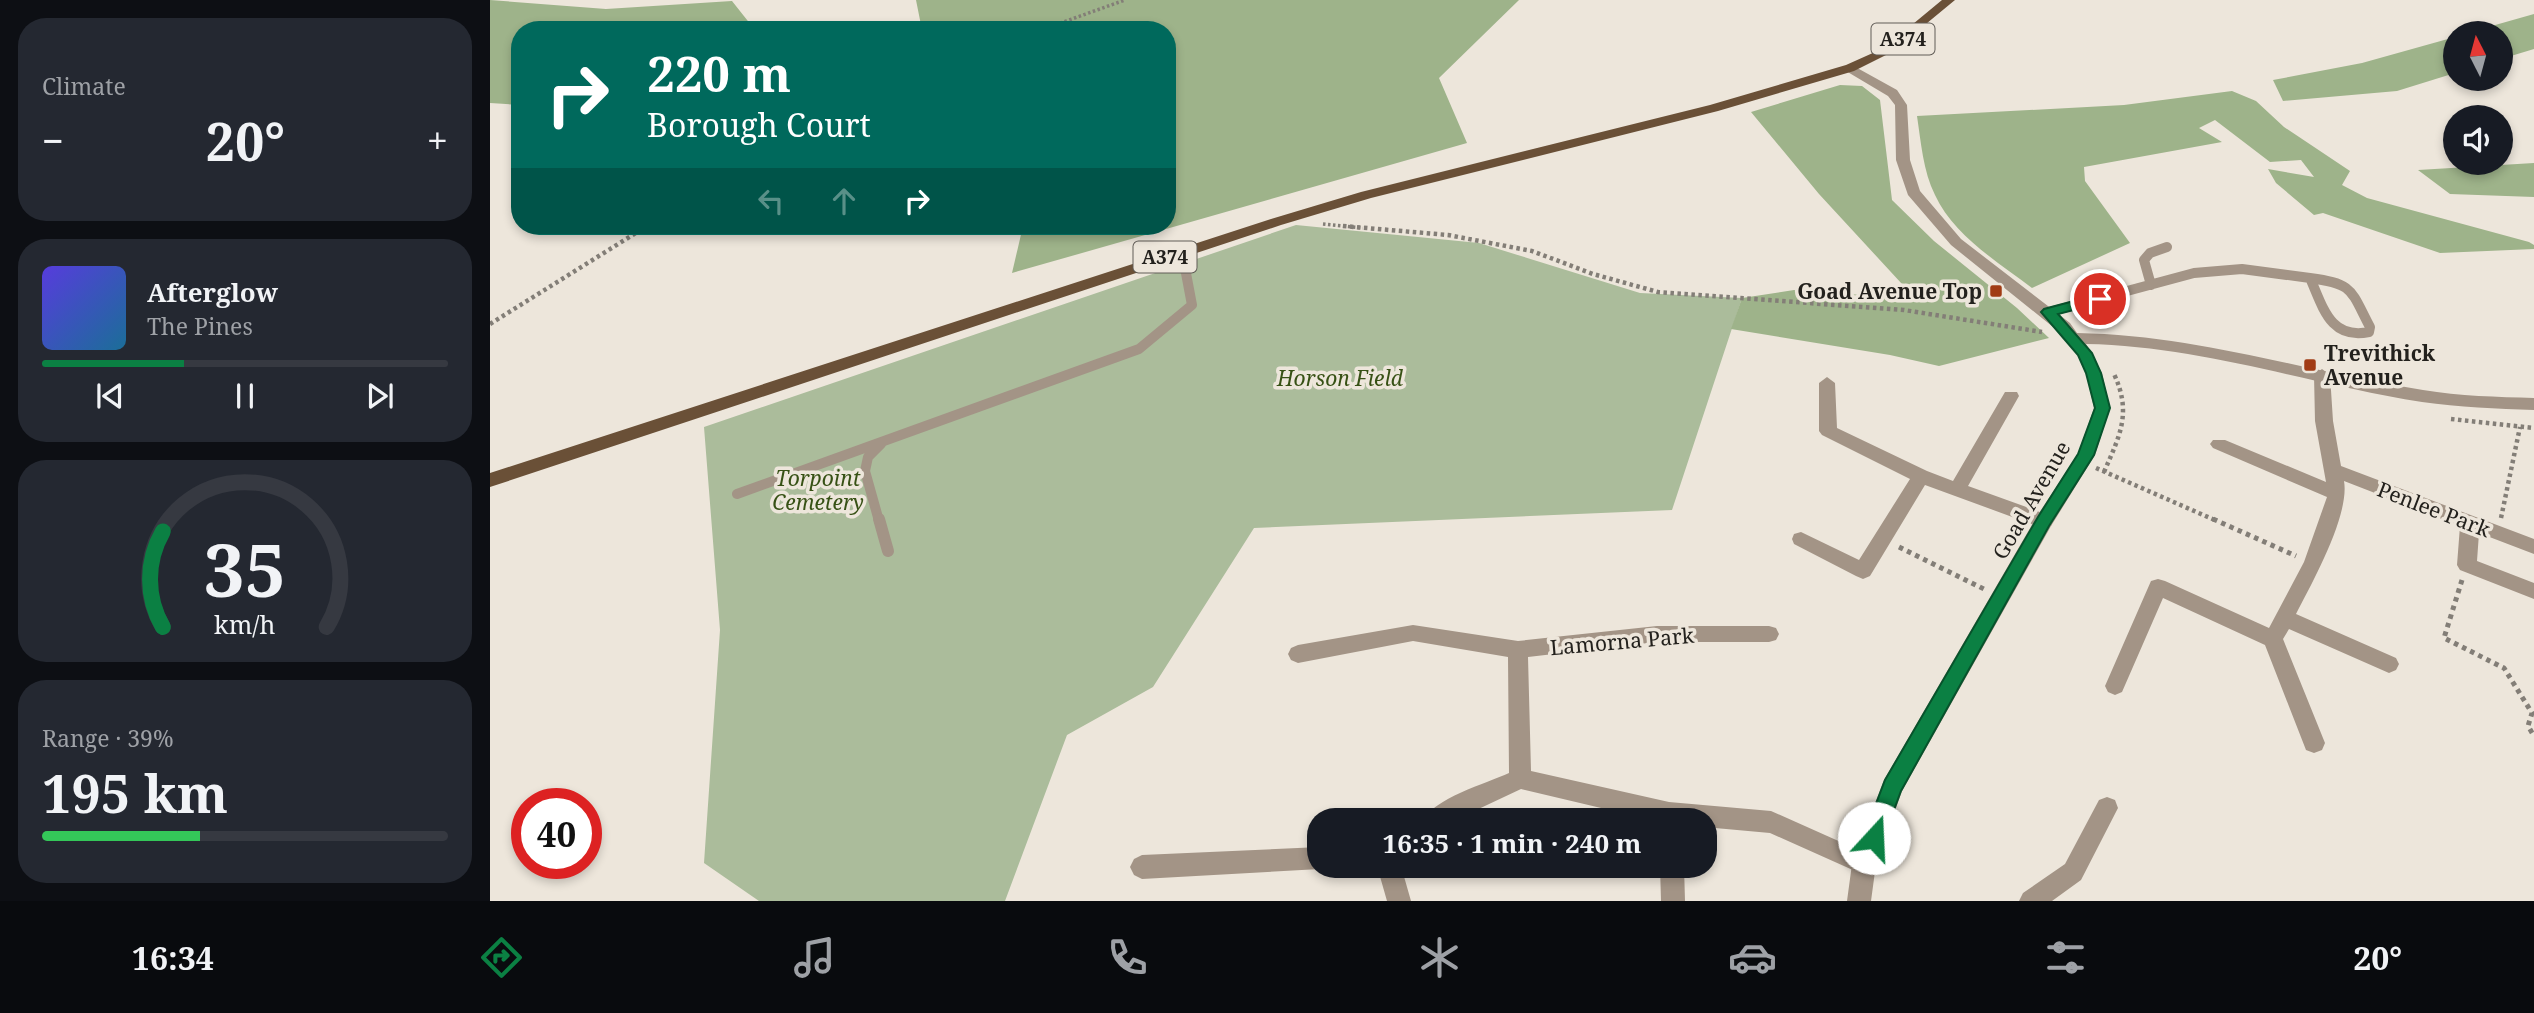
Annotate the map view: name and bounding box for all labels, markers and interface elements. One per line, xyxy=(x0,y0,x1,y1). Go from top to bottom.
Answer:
north arrow xyxy=(2443,21,2513,91)
map controls xyxy=(2443,21,2513,175)
road number: A374 xyxy=(1872,23,1934,54)
text: 220 m xyxy=(647,40,791,106)
icon: right xyxy=(532,49,623,140)
text: Climate xyxy=(42,70,126,102)
text: Borough Court xyxy=(647,103,871,146)
text: 20° xyxy=(206,105,285,176)
button: sound xyxy=(2443,105,2513,175)
text: − xyxy=(42,114,64,166)
text: + xyxy=(427,114,448,166)
icon: left xyxy=(752,182,790,220)
icon: ahead xyxy=(825,182,863,220)
icon: right xyxy=(898,182,936,220)
road number: A374 xyxy=(1134,242,1196,272)
pin xyxy=(2070,269,2130,329)
text: Afterglow xyxy=(147,274,278,310)
place label: Goad Avenue Top xyxy=(1797,277,1982,305)
icon: arrive xyxy=(2081,280,2119,318)
marker: Goad Avenue Top xyxy=(1988,283,2004,299)
text: The Pines xyxy=(147,310,253,342)
place label: Trevithick Avenue xyxy=(2324,339,2436,391)
marker: Trevithick Avenue xyxy=(2302,357,2318,373)
park label: Horson Field xyxy=(1276,364,1404,392)
icon: previous xyxy=(91,377,129,415)
icon: pause xyxy=(226,377,264,415)
icon: next xyxy=(361,377,399,415)
street label: Goad Avenue xyxy=(1986,436,2076,564)
park label: Torpoint Cemetery xyxy=(772,464,864,516)
street label: Penlee Park xyxy=(2374,475,2495,544)
text: 35 xyxy=(204,519,286,618)
text: km/h xyxy=(214,607,276,641)
street label: Lamorna Park xyxy=(1549,621,1696,661)
text: Range · 39% xyxy=(42,722,174,754)
text: 195 km xyxy=(42,757,228,828)
speed limit sign: 40 xyxy=(511,788,602,879)
position arrow xyxy=(1837,801,1911,875)
text: 16:35 · 1 min · 240 m xyxy=(1382,825,1642,861)
icon: directions xyxy=(477,933,526,982)
icon: music xyxy=(790,933,839,982)
icon: phone xyxy=(1103,933,1152,982)
icon: climate xyxy=(1415,933,1464,982)
icon: car xyxy=(1728,933,1777,982)
icon: filters xyxy=(2041,933,2090,982)
text: 16:34 xyxy=(132,936,214,979)
text: 20° xyxy=(2353,936,2402,979)

